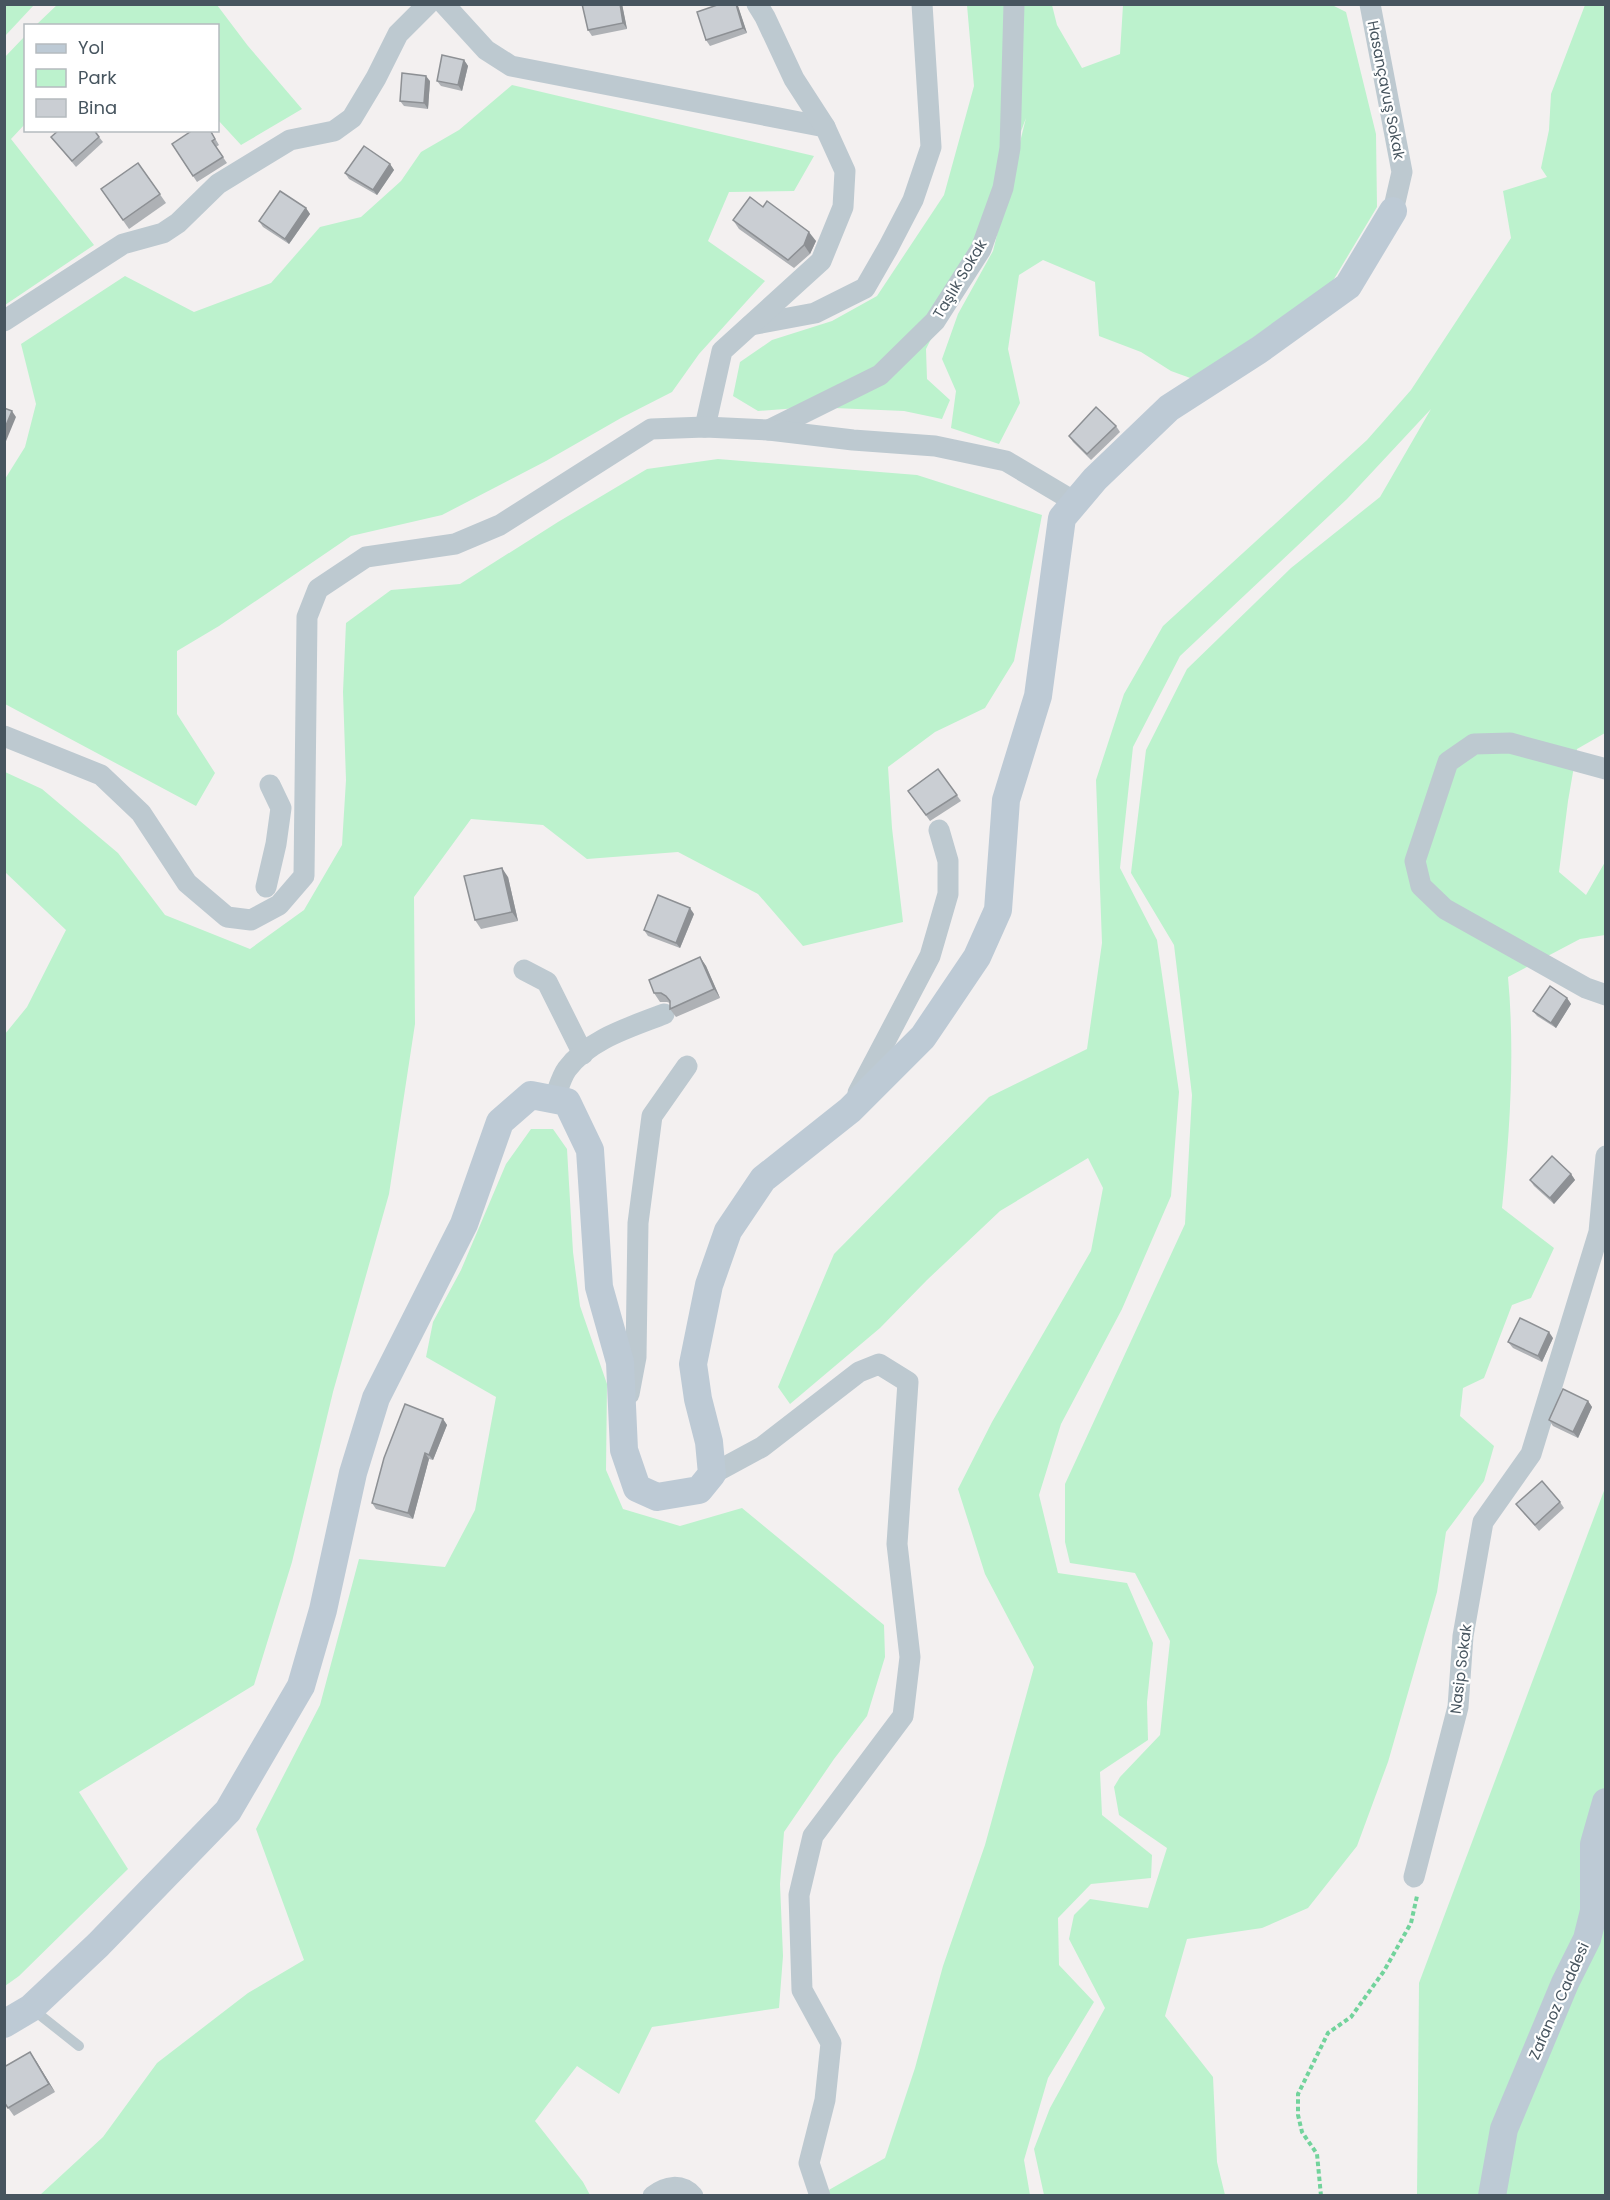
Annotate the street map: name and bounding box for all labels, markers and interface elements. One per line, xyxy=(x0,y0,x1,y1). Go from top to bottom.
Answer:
street label: Hasançavuş Sokak xyxy=(1363,19,1410,161)
legend xyxy=(24,24,219,132)
text: Yol xyxy=(78,35,104,60)
text: Park xyxy=(78,65,117,90)
text: Bina xyxy=(78,95,117,120)
street label: Taşlık Sokak xyxy=(928,235,992,322)
street label: Nasip Sokak xyxy=(1445,1623,1476,1715)
street label: Zafanoz Caddesi xyxy=(1523,1939,1594,2063)

